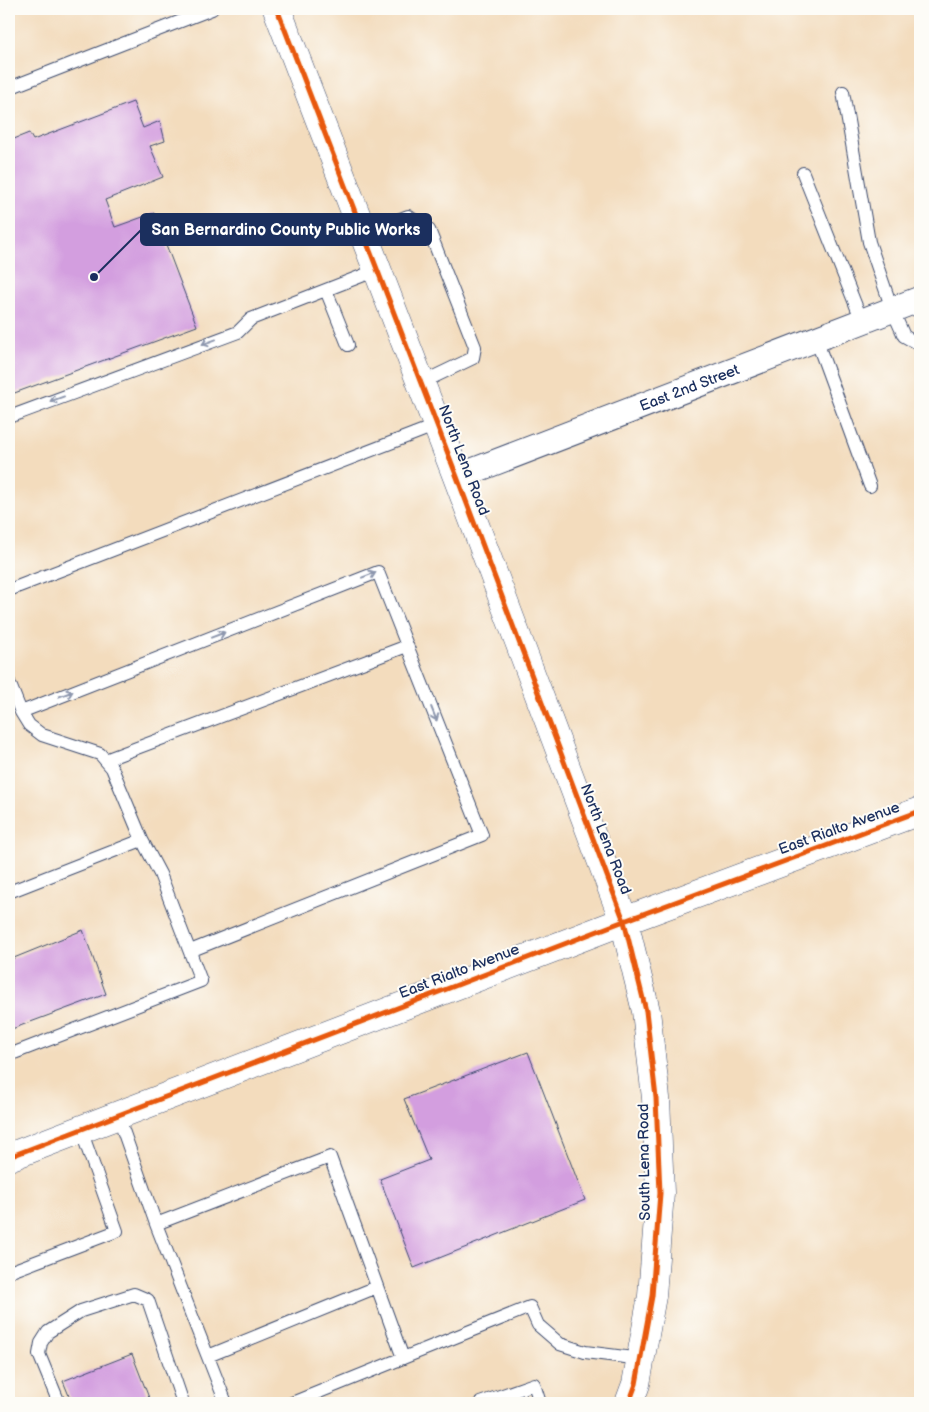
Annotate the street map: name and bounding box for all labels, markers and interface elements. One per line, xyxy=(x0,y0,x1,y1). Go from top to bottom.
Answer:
callout: San Bernardino County Public Works xyxy=(141,214,431,245)
text: San Bernardino County Public Works xyxy=(152,221,421,240)
one-way arrow xyxy=(202,338,217,347)
street label: East 2nd Street xyxy=(637,360,743,416)
one-way arrow xyxy=(50,395,65,404)
street label: North Lena Road xyxy=(434,402,493,518)
one-way arrow xyxy=(361,570,376,579)
one-way arrow xyxy=(210,629,225,639)
one-way arrow xyxy=(58,689,74,698)
one-way arrow xyxy=(430,705,439,721)
street label: North Lena Road xyxy=(576,781,635,897)
street label: East Rialto Avenue xyxy=(776,798,902,859)
street label: East Rialto Avenue xyxy=(396,940,522,1003)
street label: South Lena Road xyxy=(634,1103,655,1221)

